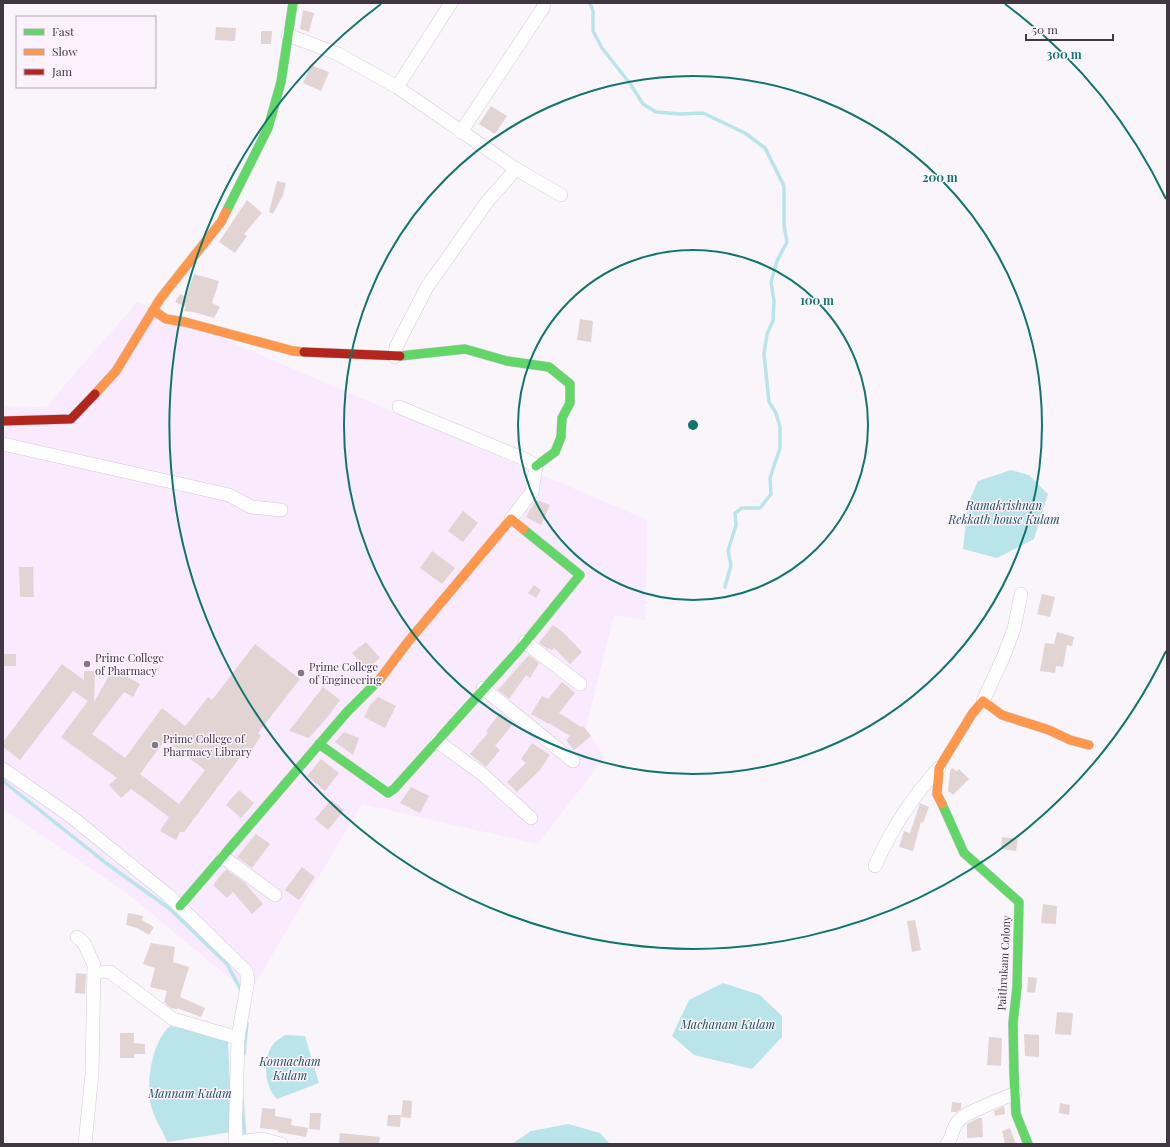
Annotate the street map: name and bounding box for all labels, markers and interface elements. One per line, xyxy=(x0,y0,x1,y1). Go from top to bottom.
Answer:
legend xyxy=(16,16,156,88)
scale bar xyxy=(1026,16,1113,42)
text: 50 m xyxy=(1032,21,1058,37)
text: Fast xyxy=(52,23,75,39)
text: Slow xyxy=(52,43,78,59)
text: 300 m xyxy=(1047,46,1082,62)
text: Jam xyxy=(51,63,73,79)
text: 200 m xyxy=(922,169,958,185)
text: 100 m xyxy=(800,292,834,308)
centre of rings xyxy=(686,418,700,432)
water label: Ramakrishnan Rekkath house Kulam xyxy=(947,497,1060,527)
place label: Prime College of Pharmacy xyxy=(95,650,165,678)
marker: Prime College of Pharmacy xyxy=(82,659,92,669)
place label: Prime College of Engineering xyxy=(309,659,382,687)
marker: Prime College of Engineering xyxy=(296,668,306,678)
place label: Prime College of Pharmacy Library xyxy=(163,731,252,759)
marker: Prime College of Pharmacy Library xyxy=(150,740,160,750)
street label: Paithrukam Colony xyxy=(994,915,1014,1011)
water label: Machanam Kulam xyxy=(680,1016,776,1032)
water label: Konnacham Kulam xyxy=(258,1053,321,1083)
water label: Mannam Kulam xyxy=(147,1085,232,1101)

